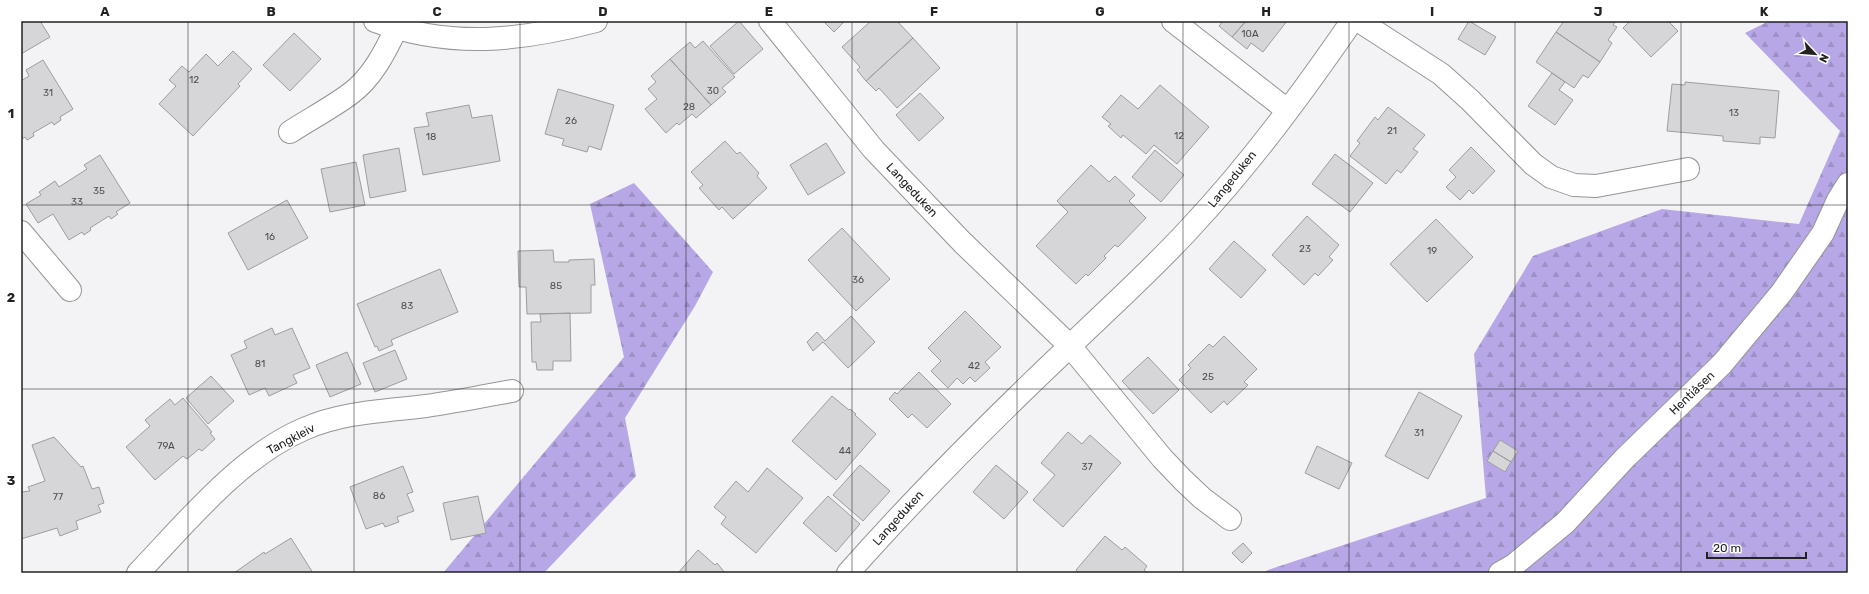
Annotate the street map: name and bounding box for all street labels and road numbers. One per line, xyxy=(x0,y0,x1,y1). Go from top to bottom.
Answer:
street label: Langeduken xyxy=(1205,148,1259,210)
street label: Langeduken xyxy=(883,160,941,220)
street label: Hentiåsen xyxy=(1667,368,1717,418)
street label: Tangkleiv xyxy=(265,420,318,457)
street label: Langeduken xyxy=(870,488,926,548)

